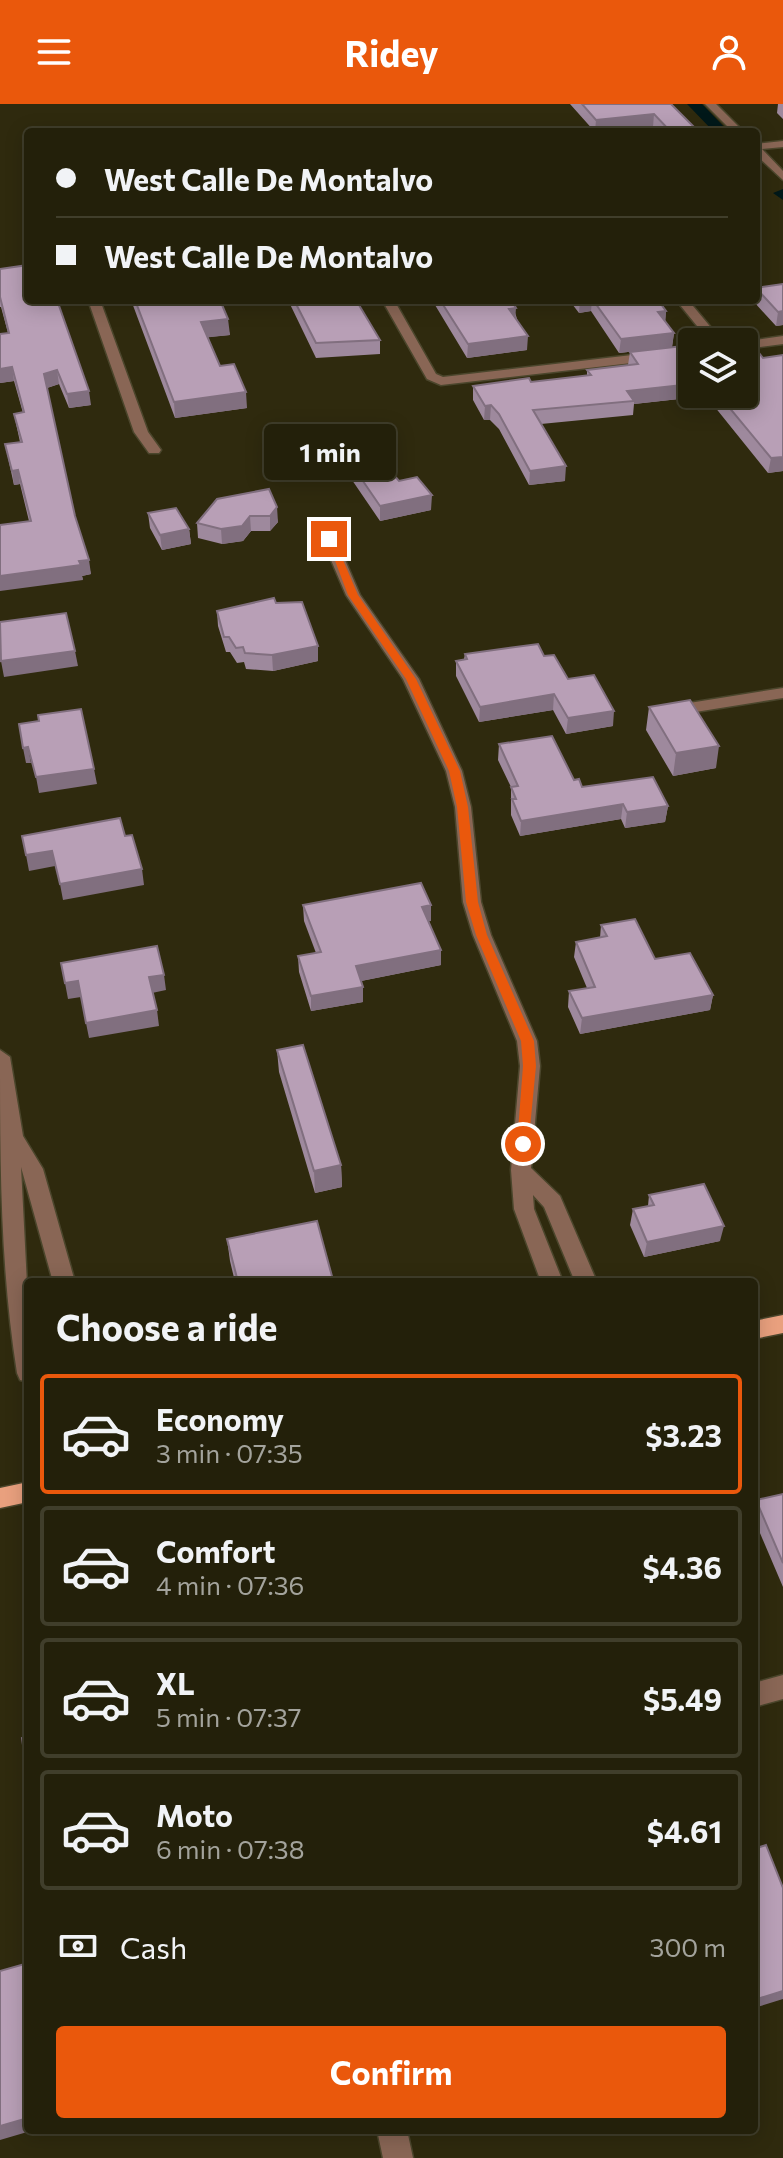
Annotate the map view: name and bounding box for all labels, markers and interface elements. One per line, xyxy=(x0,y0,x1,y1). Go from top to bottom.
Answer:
icon: menu xyxy=(32,30,76,74)
text: Ridey xyxy=(344,30,439,74)
icon: person xyxy=(707,30,751,74)
text: West Calle De Montalvo xyxy=(104,160,433,197)
text: West Calle De Montalvo xyxy=(104,237,433,274)
map controls xyxy=(678,328,758,408)
button: layers xyxy=(678,328,758,408)
callout: 1 min xyxy=(263,423,395,479)
text: 1 min xyxy=(299,436,361,467)
route end xyxy=(311,521,347,557)
route start xyxy=(505,1126,541,1162)
text: Choose a ride xyxy=(56,1304,277,1348)
icon: car xyxy=(60,1398,132,1470)
text: Economy xyxy=(156,1400,284,1437)
text: $3.23 xyxy=(645,1416,722,1453)
text: 3 min · 07:35 xyxy=(156,1437,303,1468)
icon: car xyxy=(60,1530,132,1602)
text: Comfort xyxy=(156,1532,275,1569)
text: $4.36 xyxy=(643,1548,722,1585)
text: 4 min · 07:36 xyxy=(156,1569,304,1600)
icon: car xyxy=(60,1662,132,1734)
text: XL xyxy=(156,1664,195,1701)
text: $5.49 xyxy=(643,1680,722,1717)
text: 5 min · 07:37 xyxy=(156,1701,301,1732)
icon: car xyxy=(60,1794,132,1866)
text: Moto xyxy=(156,1796,233,1833)
text: $4.61 xyxy=(647,1812,722,1849)
text: 6 min · 07:38 xyxy=(156,1833,304,1864)
icon: cash xyxy=(56,1924,100,1968)
text: Cash xyxy=(120,1928,187,1965)
text: 300 m xyxy=(650,1931,726,1962)
button: Confirm xyxy=(56,2026,726,2118)

